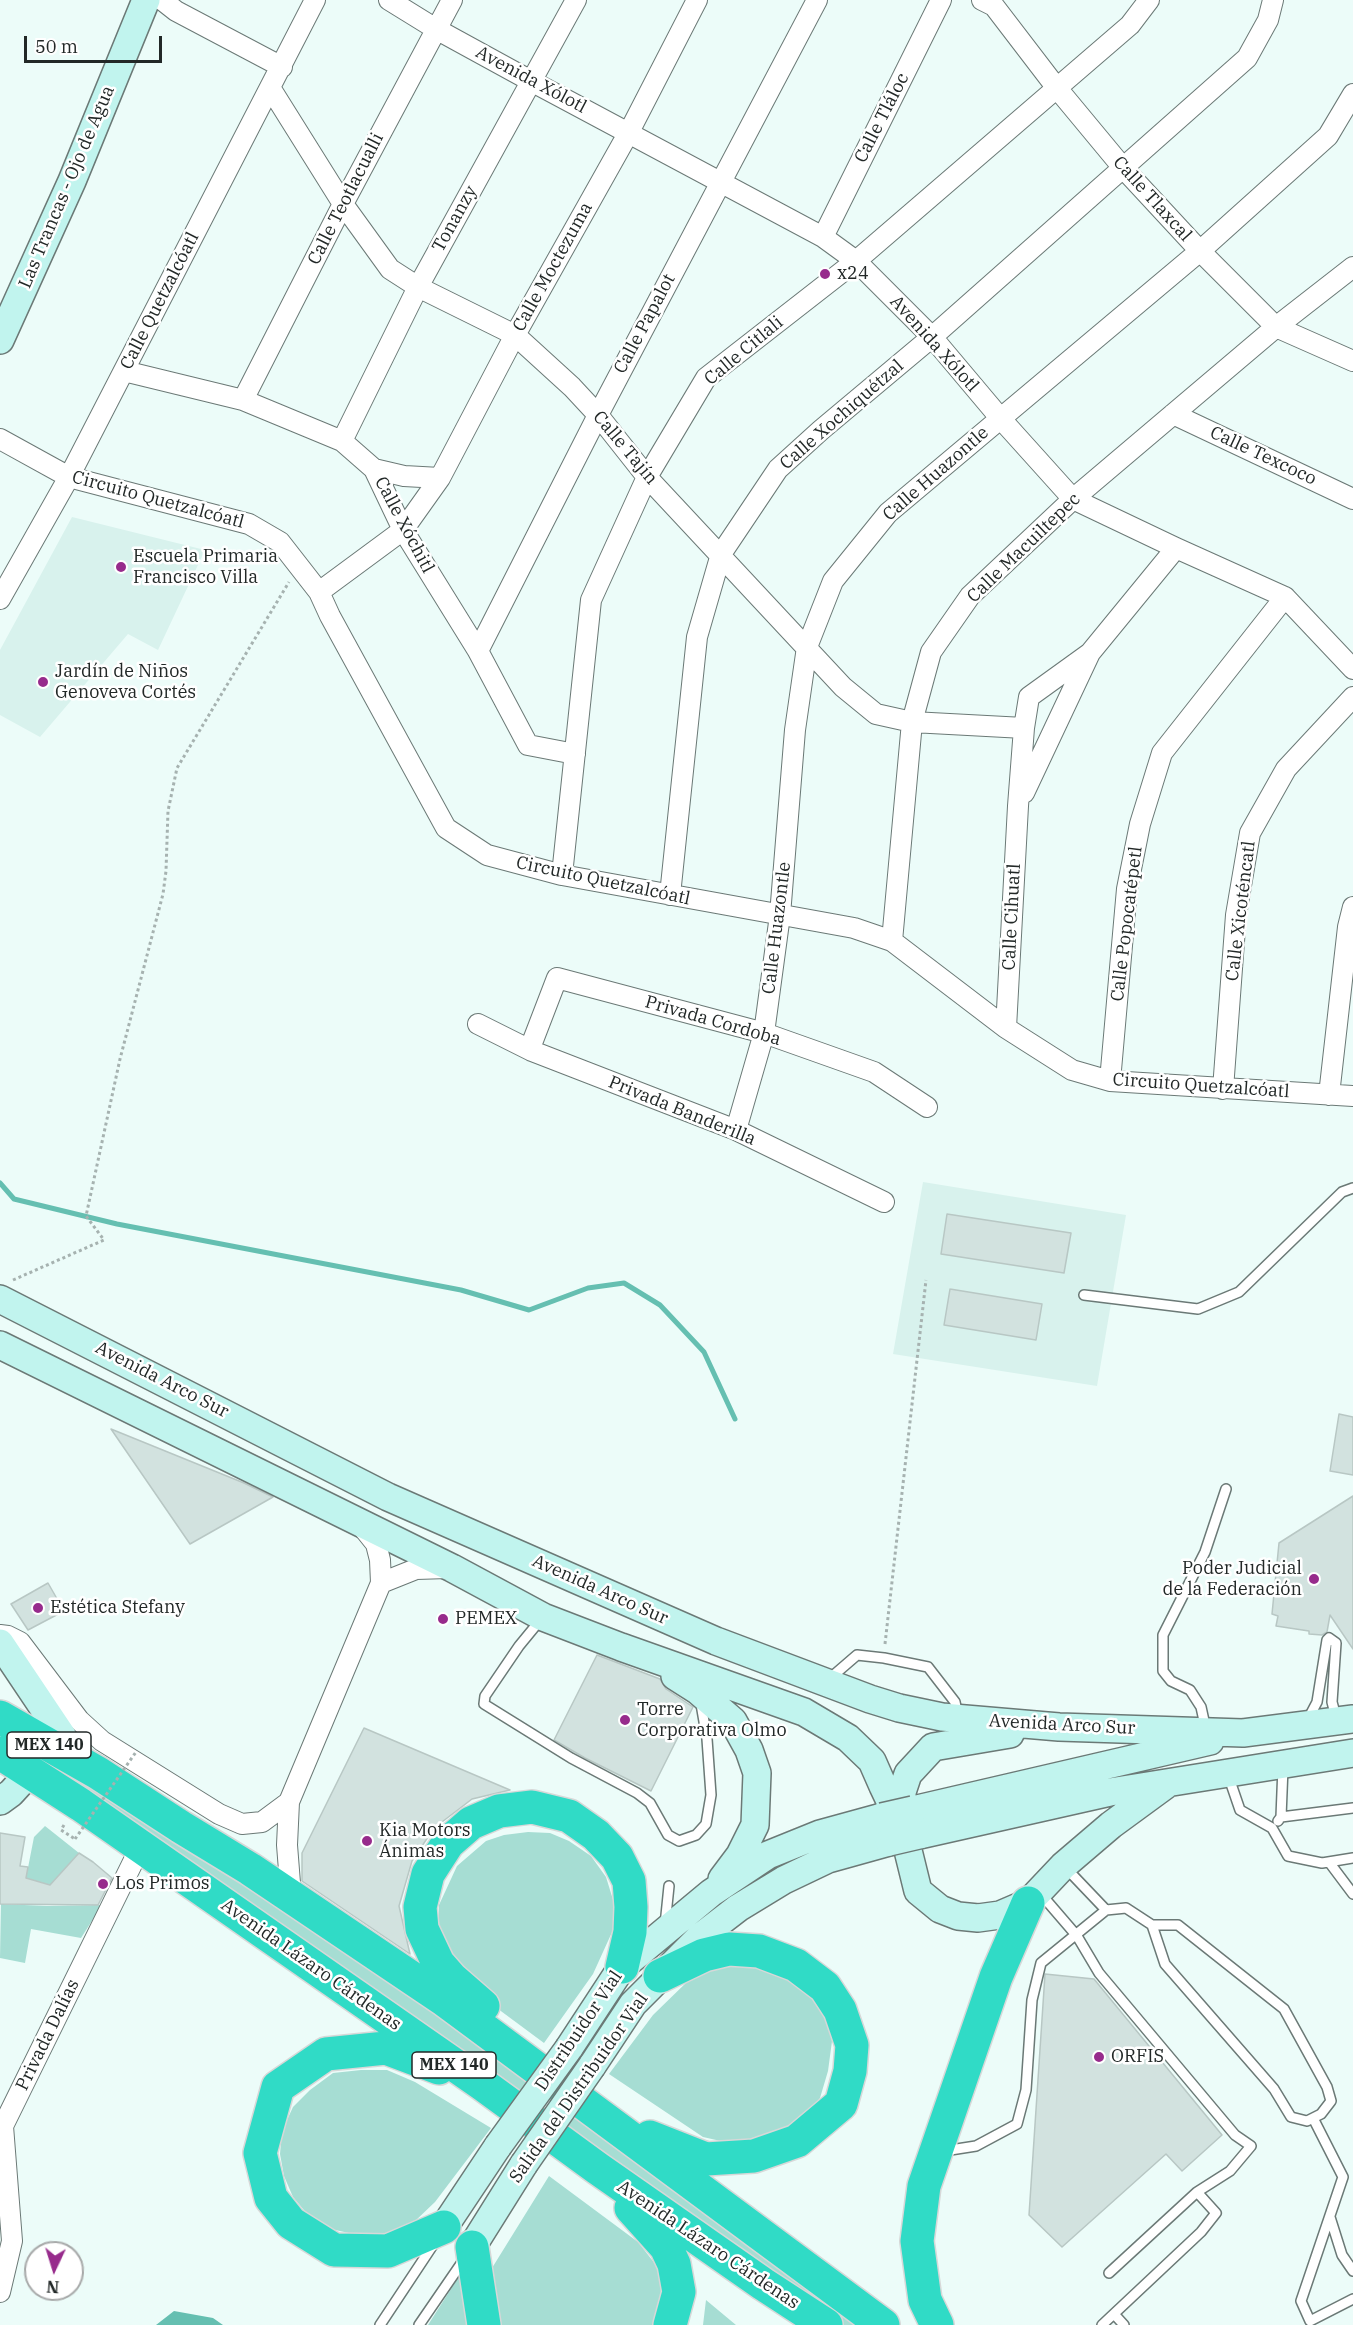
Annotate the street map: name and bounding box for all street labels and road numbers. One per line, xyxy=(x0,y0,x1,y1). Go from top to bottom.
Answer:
street label: Avenida Xólotl xyxy=(472,42,590,118)
street label: Calle Tláloc xyxy=(850,69,914,167)
street label: Las Trancas - Ojo de Agua xyxy=(14,82,120,292)
street label: Calle Teotlacualli xyxy=(303,130,389,268)
street label: Calle Tlaxcal xyxy=(1108,152,1196,246)
street label: Tonanzy xyxy=(428,182,482,256)
street label: Calle Moctezuma xyxy=(509,199,597,335)
street label: Calle Quetzalcóatl xyxy=(116,229,204,373)
street label: Calle Papalot xyxy=(610,270,680,378)
street label: Avenida Xólotl xyxy=(885,291,983,397)
street label: Calle Citlali xyxy=(700,312,788,390)
street label: Calle Xochiquétzal xyxy=(776,356,908,474)
street label: Calle Tajín xyxy=(588,407,662,489)
street label: Calle Huazontle xyxy=(879,422,993,526)
street label: Calle Texcoco xyxy=(1206,422,1320,490)
street label: Circuito Quetzalcóatl xyxy=(70,467,246,533)
street label: Calle Xóchitl xyxy=(370,473,438,577)
street label: Calle Macuiltepec xyxy=(963,488,1085,608)
street label: Calle Xicoténcatl xyxy=(1222,840,1260,982)
street label: Calle Popocatépetl xyxy=(1107,845,1147,1003)
street label: Circuito Quetzalcóatl xyxy=(514,852,692,910)
street label: Calle Huazontle xyxy=(758,861,796,995)
street label: Calle Cihuatl xyxy=(998,863,1026,971)
street label: Privada Cordoba xyxy=(643,991,783,1051)
street label: Circuito Quetzalcóatl xyxy=(1112,1069,1290,1103)
street label: Privada Banderilla xyxy=(605,1072,759,1150)
street label: Avenida Arco Sur xyxy=(92,1337,232,1423)
street label: Avenida Arco Sur xyxy=(529,1550,671,1630)
street label: Avenida Arco Sur xyxy=(988,1710,1136,1740)
road number: MEX 140 xyxy=(7,1732,91,1758)
street label: Avenida Lázaro Cárdenas xyxy=(217,1895,405,2035)
street label: Distribuidor Vial xyxy=(531,1967,627,2095)
street label: Privada Dalías xyxy=(12,1976,84,2094)
street label: Salida del Distribuidor Vial xyxy=(505,1989,653,2187)
road number: MEX 140 xyxy=(412,2052,496,2078)
street label: Avenida Lázaro Cárdenas xyxy=(613,2176,803,2314)

